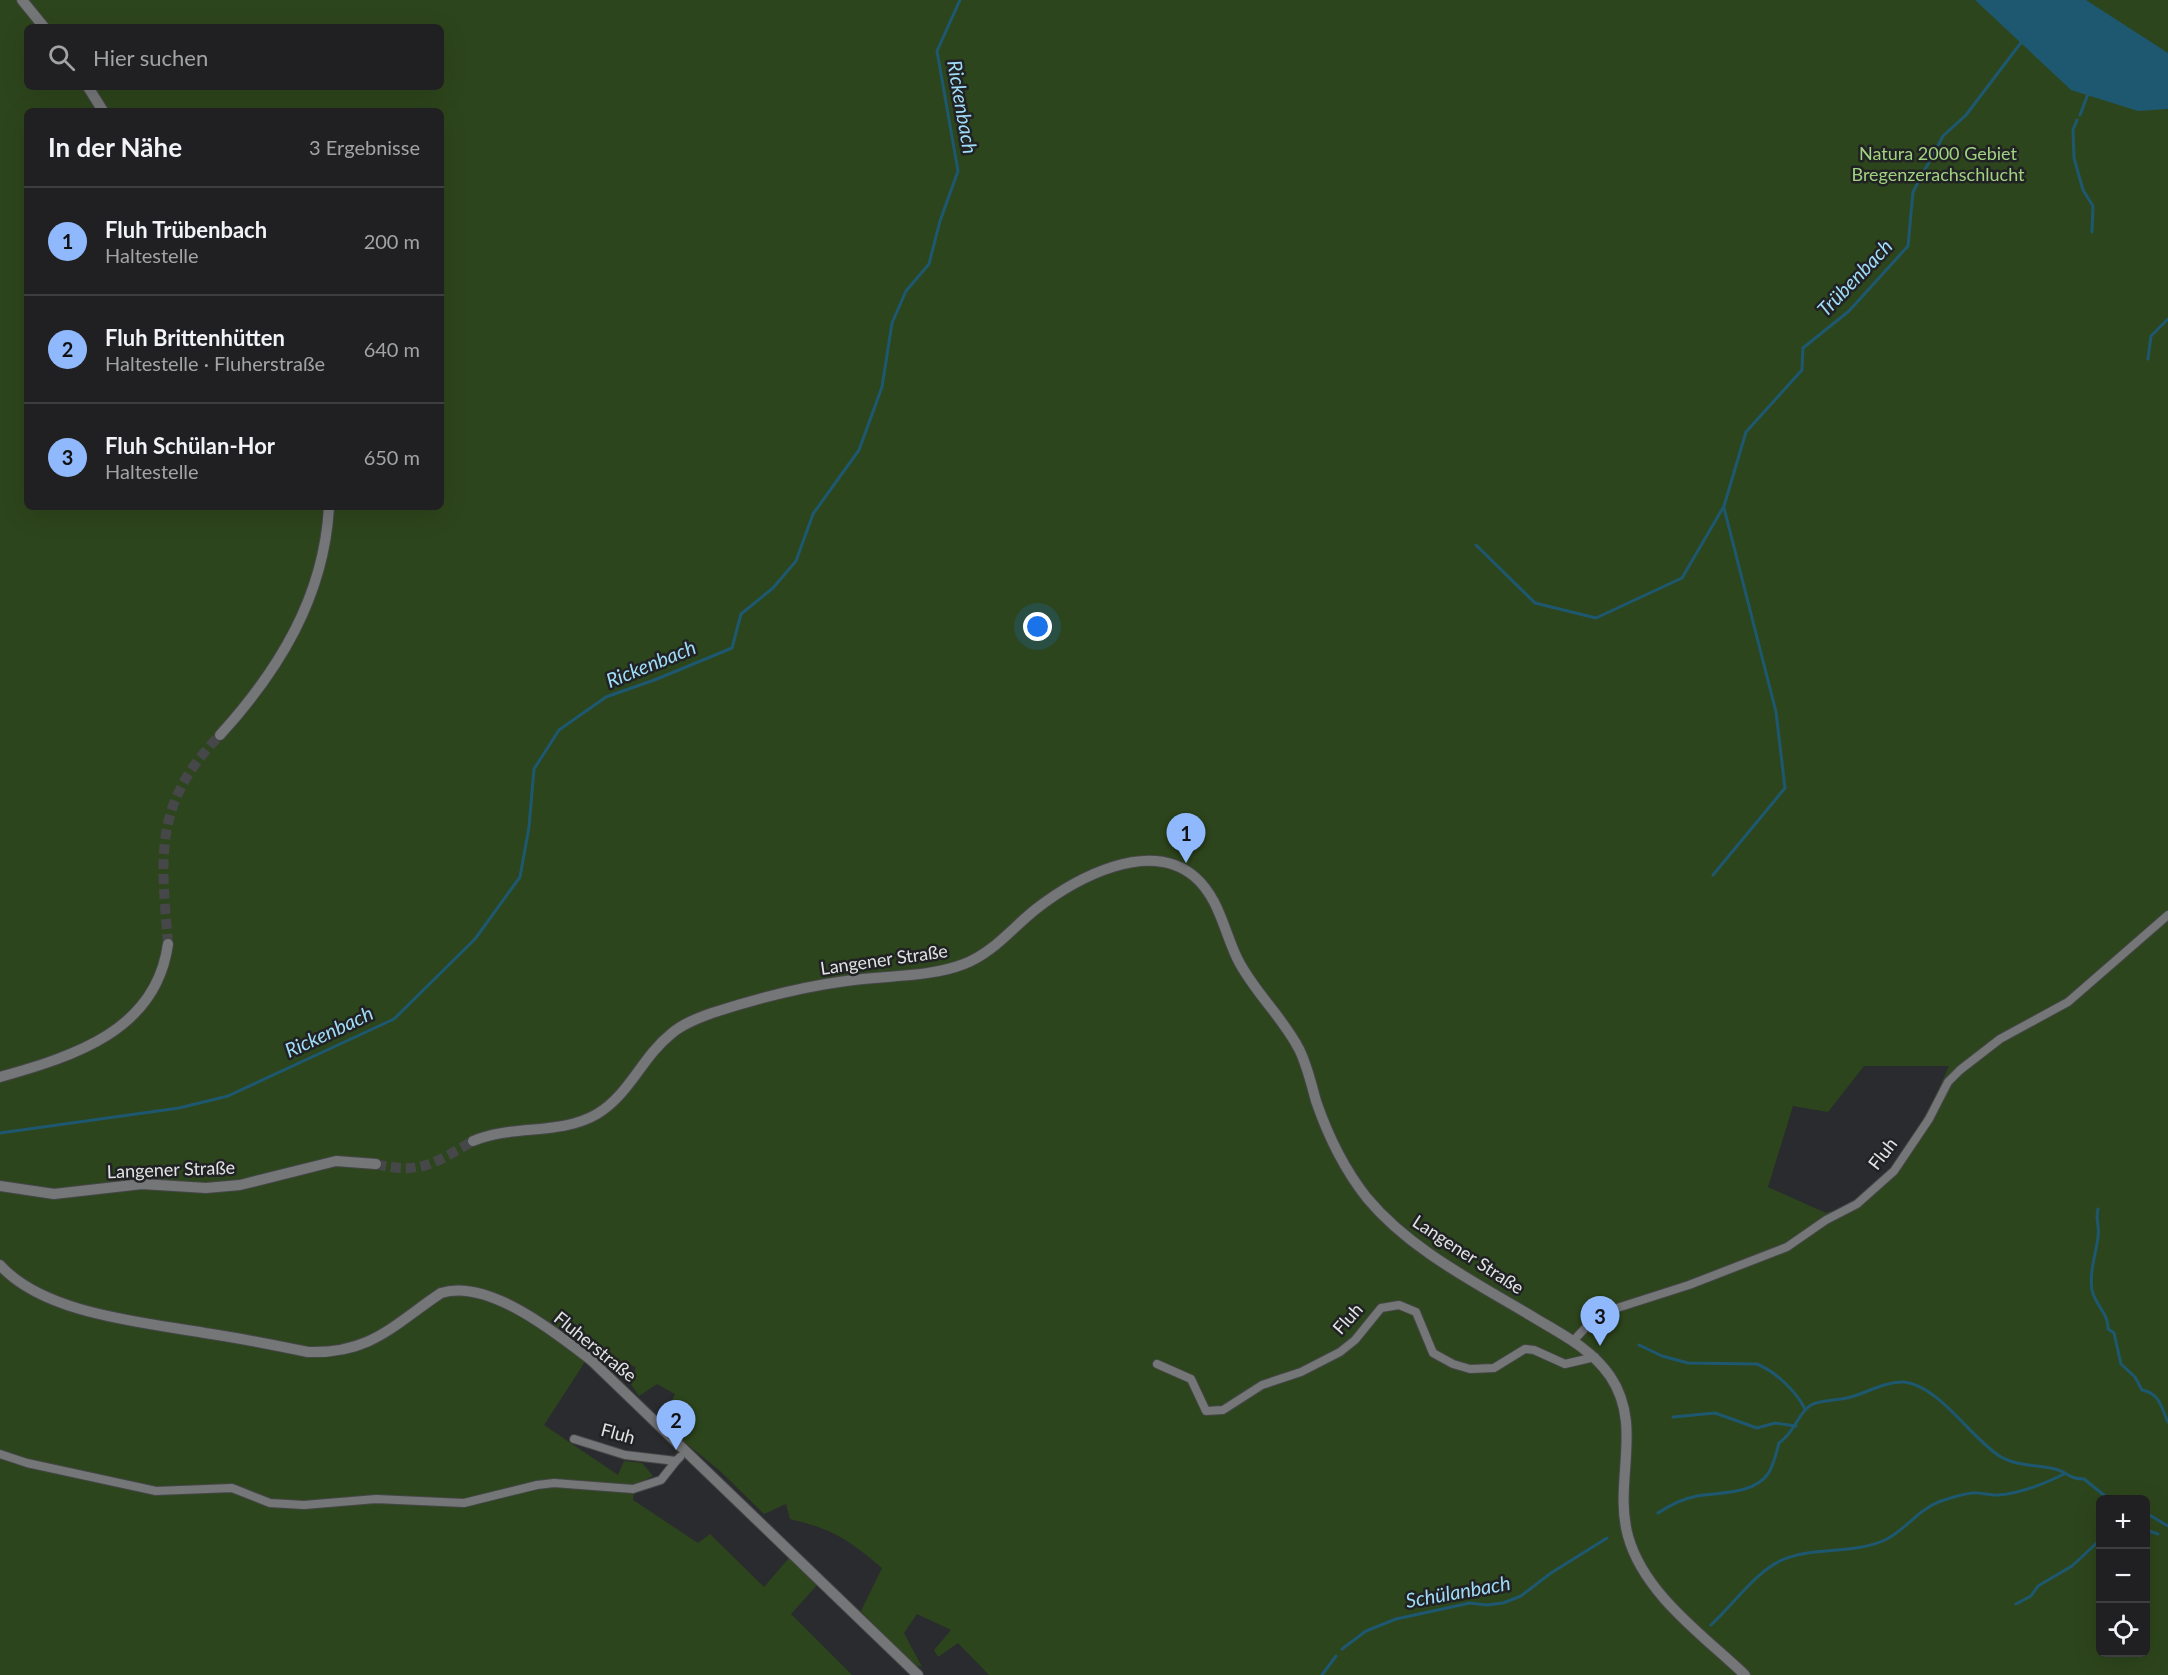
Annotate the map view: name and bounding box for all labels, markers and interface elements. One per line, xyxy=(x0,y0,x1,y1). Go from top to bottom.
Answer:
search box xyxy=(24,24,444,90)
icon: search xyxy=(45,41,78,74)
text: Hier suchen xyxy=(93,44,208,71)
water label: Rickenbach xyxy=(943,58,983,156)
text: In der Nähe xyxy=(48,131,182,163)
text: 3 Ergebnisse xyxy=(309,135,420,159)
park label: Natura 2000 Gebiet Bregenzerachschlucht xyxy=(1851,142,2025,185)
text: Fluh Trübenbach xyxy=(105,216,267,243)
text: 1 xyxy=(62,229,73,253)
text: 200 m xyxy=(364,229,420,253)
water label: Trübenbach xyxy=(1812,234,1897,321)
text: Haltestelle xyxy=(105,243,199,267)
text: Fluh Brittenhütten xyxy=(105,324,285,351)
text: 2 xyxy=(62,337,73,361)
text: 640 m xyxy=(364,337,420,361)
text: Haltestelle · Fluherstraße xyxy=(105,351,325,375)
text: Fluh Schülan-Hor xyxy=(105,432,275,459)
text: 3 xyxy=(62,445,73,469)
text: 650 m xyxy=(364,445,420,469)
text: Haltestelle xyxy=(105,459,199,483)
your location xyxy=(1023,612,1052,641)
water label: Rickenbach xyxy=(602,634,699,692)
pin: 1 xyxy=(1166,814,1206,863)
street label: Langener Straße xyxy=(819,939,949,979)
water label: Rickenbach xyxy=(281,1000,377,1062)
street label: Fluh xyxy=(1863,1133,1901,1174)
street label: Langener Straße xyxy=(106,1156,236,1182)
street label: Langener Straße xyxy=(1409,1210,1528,1298)
pin: 3 xyxy=(1580,1296,1620,1346)
street label: Fluh xyxy=(1328,1298,1367,1338)
street label: Fluherstraße xyxy=(550,1306,641,1386)
pin: 2 xyxy=(656,1400,696,1450)
street label: Fluh xyxy=(599,1418,638,1448)
map controls xyxy=(2096,1495,2150,1657)
button: + xyxy=(2096,1495,2150,1549)
button: − xyxy=(2096,1549,2150,1603)
water label: Schülanbach xyxy=(1403,1570,1512,1612)
button: locate xyxy=(2096,1603,2150,1657)

